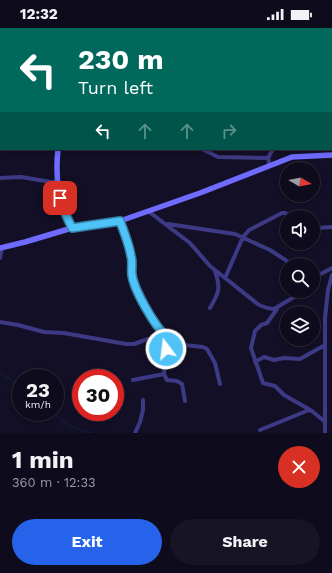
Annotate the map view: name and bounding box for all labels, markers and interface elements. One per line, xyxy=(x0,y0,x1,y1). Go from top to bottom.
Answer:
text: 12:32 xyxy=(20,5,58,23)
text: 230 m xyxy=(78,43,164,76)
icon: left xyxy=(12,44,64,96)
text: Turn left xyxy=(78,77,153,98)
icon: left xyxy=(92,120,114,142)
icon: ahead xyxy=(134,120,156,142)
icon: ahead xyxy=(176,120,198,142)
icon: right xyxy=(218,120,240,142)
north arrow xyxy=(280,162,320,202)
map controls xyxy=(280,162,320,346)
pin xyxy=(43,181,77,215)
icon: arrive xyxy=(49,187,71,209)
button: sound xyxy=(280,210,320,250)
button: search xyxy=(280,258,320,298)
button: layers xyxy=(280,306,320,346)
position arrow xyxy=(145,328,187,370)
speed limit sign: 30 xyxy=(72,369,124,421)
text: 23 xyxy=(26,378,50,402)
text: km/h xyxy=(25,399,51,410)
text: 1 min xyxy=(12,446,74,474)
button: close xyxy=(278,446,320,488)
text: 360 m · 12:33 xyxy=(12,475,96,490)
button: Exit xyxy=(12,519,162,565)
button: Share xyxy=(170,519,320,565)

